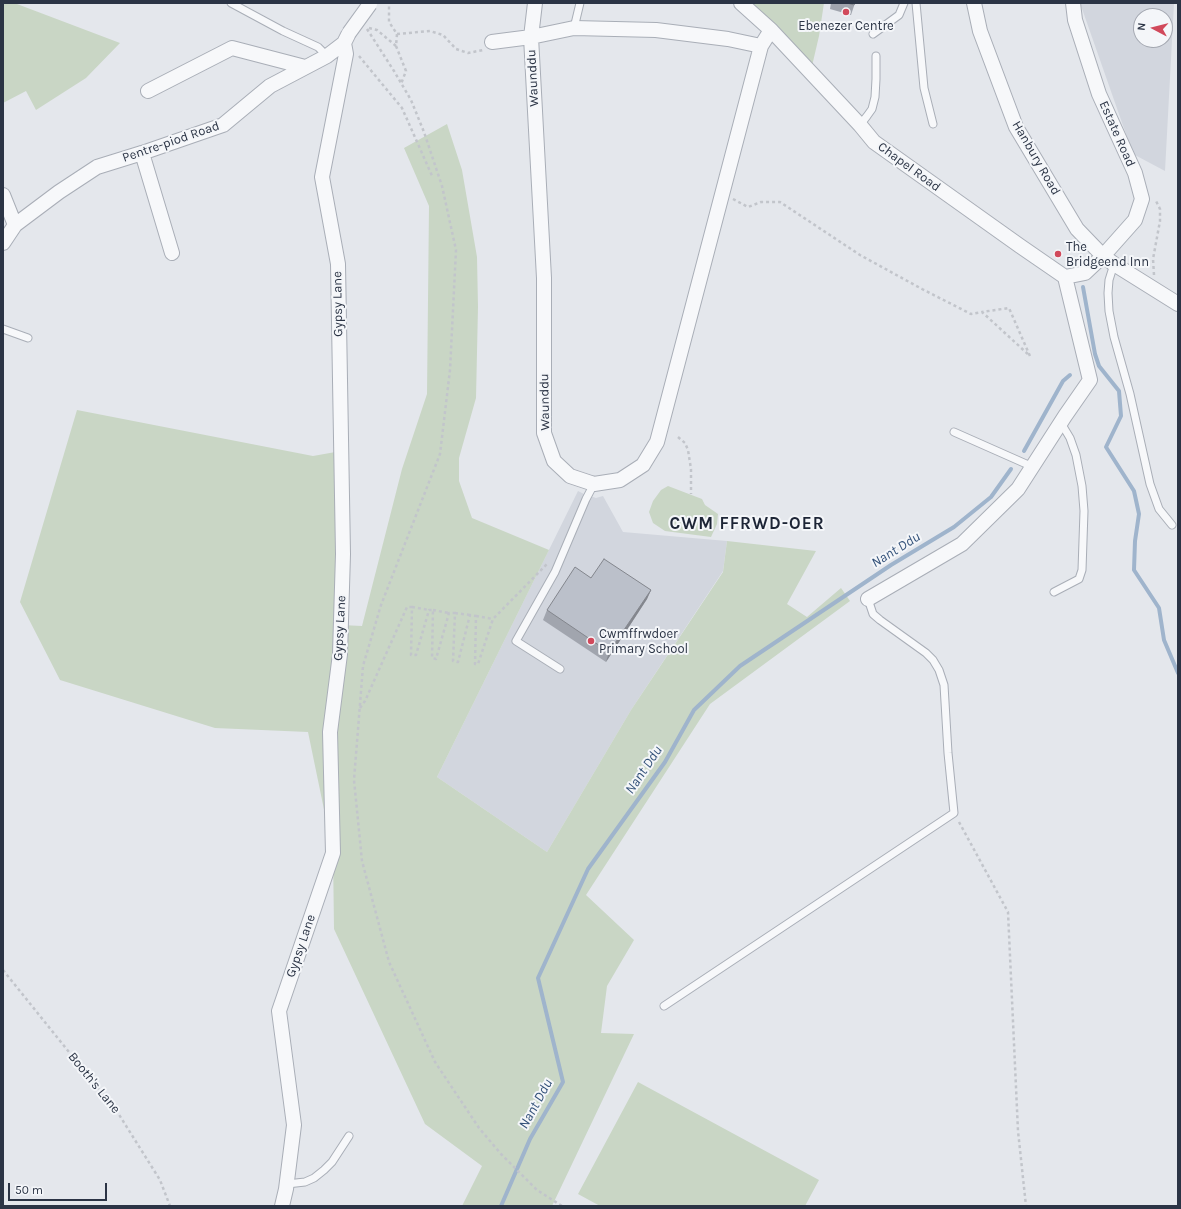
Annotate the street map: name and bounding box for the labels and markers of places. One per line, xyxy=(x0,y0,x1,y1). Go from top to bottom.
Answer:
marker: Ebenezer Centre xyxy=(841,7,851,17)
place label: Ebenezer Centre xyxy=(798,18,894,34)
place label: The Bridgeend Inn xyxy=(1066,239,1149,270)
marker: The Bridgeend Inn xyxy=(1053,249,1063,259)
place label: Cwmffrwdoer Primary School xyxy=(599,626,688,657)
marker: Cwmffrwdoer Primary School xyxy=(586,636,596,646)

